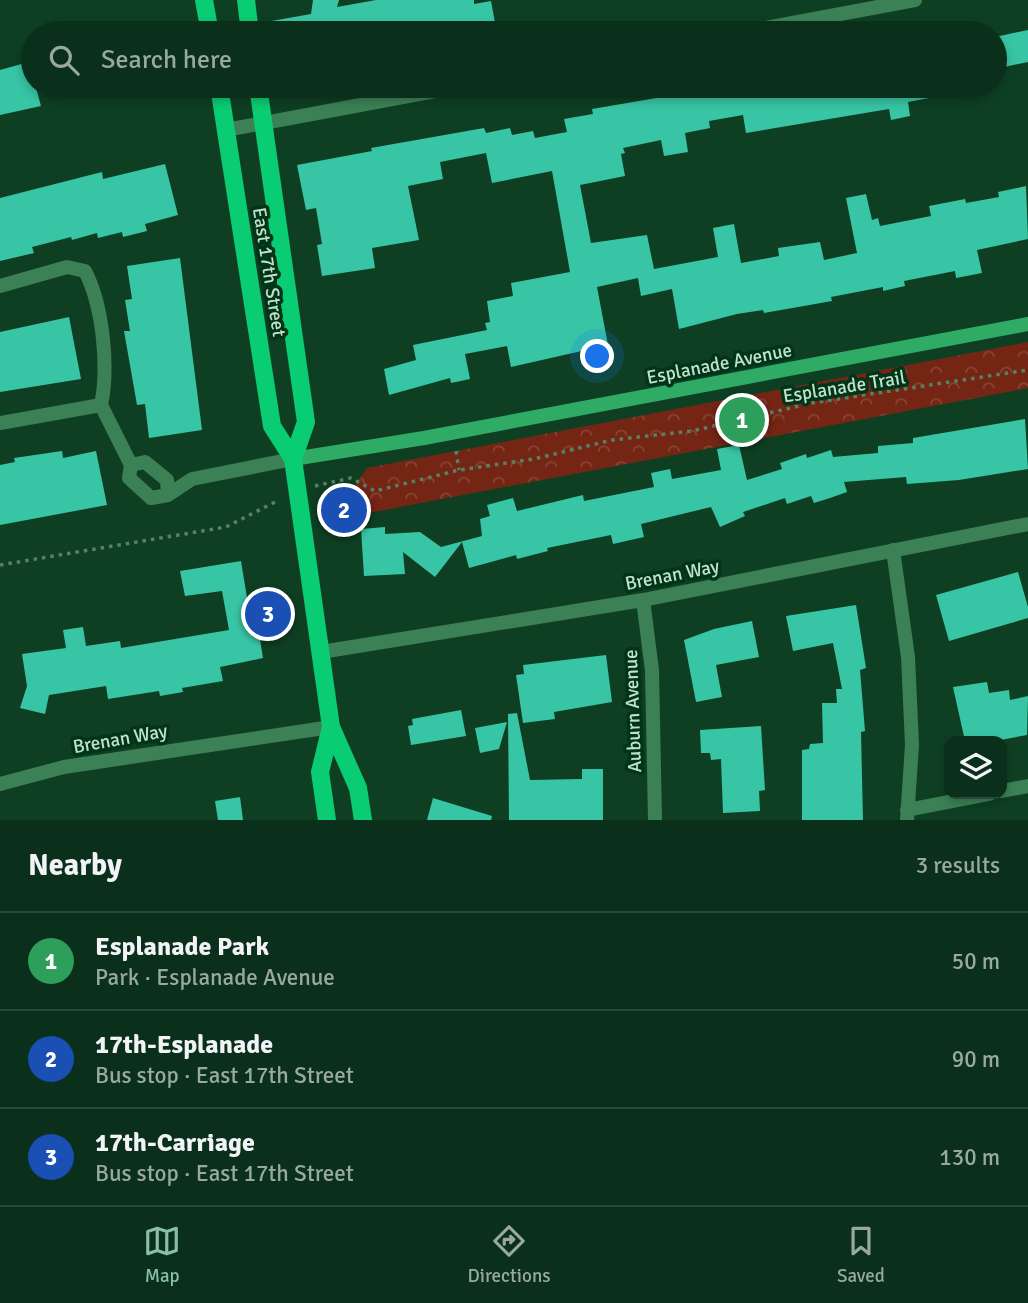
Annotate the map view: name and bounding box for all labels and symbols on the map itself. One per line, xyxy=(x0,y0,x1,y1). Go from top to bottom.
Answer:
street label: East 17th Street xyxy=(247,206,291,339)
street label: Esplanade Avenue xyxy=(645,338,794,390)
your location xyxy=(580,339,614,373)
street label: Esplanade Trail xyxy=(781,365,907,409)
pin: 1 xyxy=(719,394,765,446)
pin: 2 xyxy=(321,484,367,536)
street label: Brenan Way xyxy=(623,554,722,596)
pin: 3 xyxy=(245,588,291,640)
street label: Auburn Avenue xyxy=(619,649,647,773)
street label: Brenan Way xyxy=(71,719,169,759)

